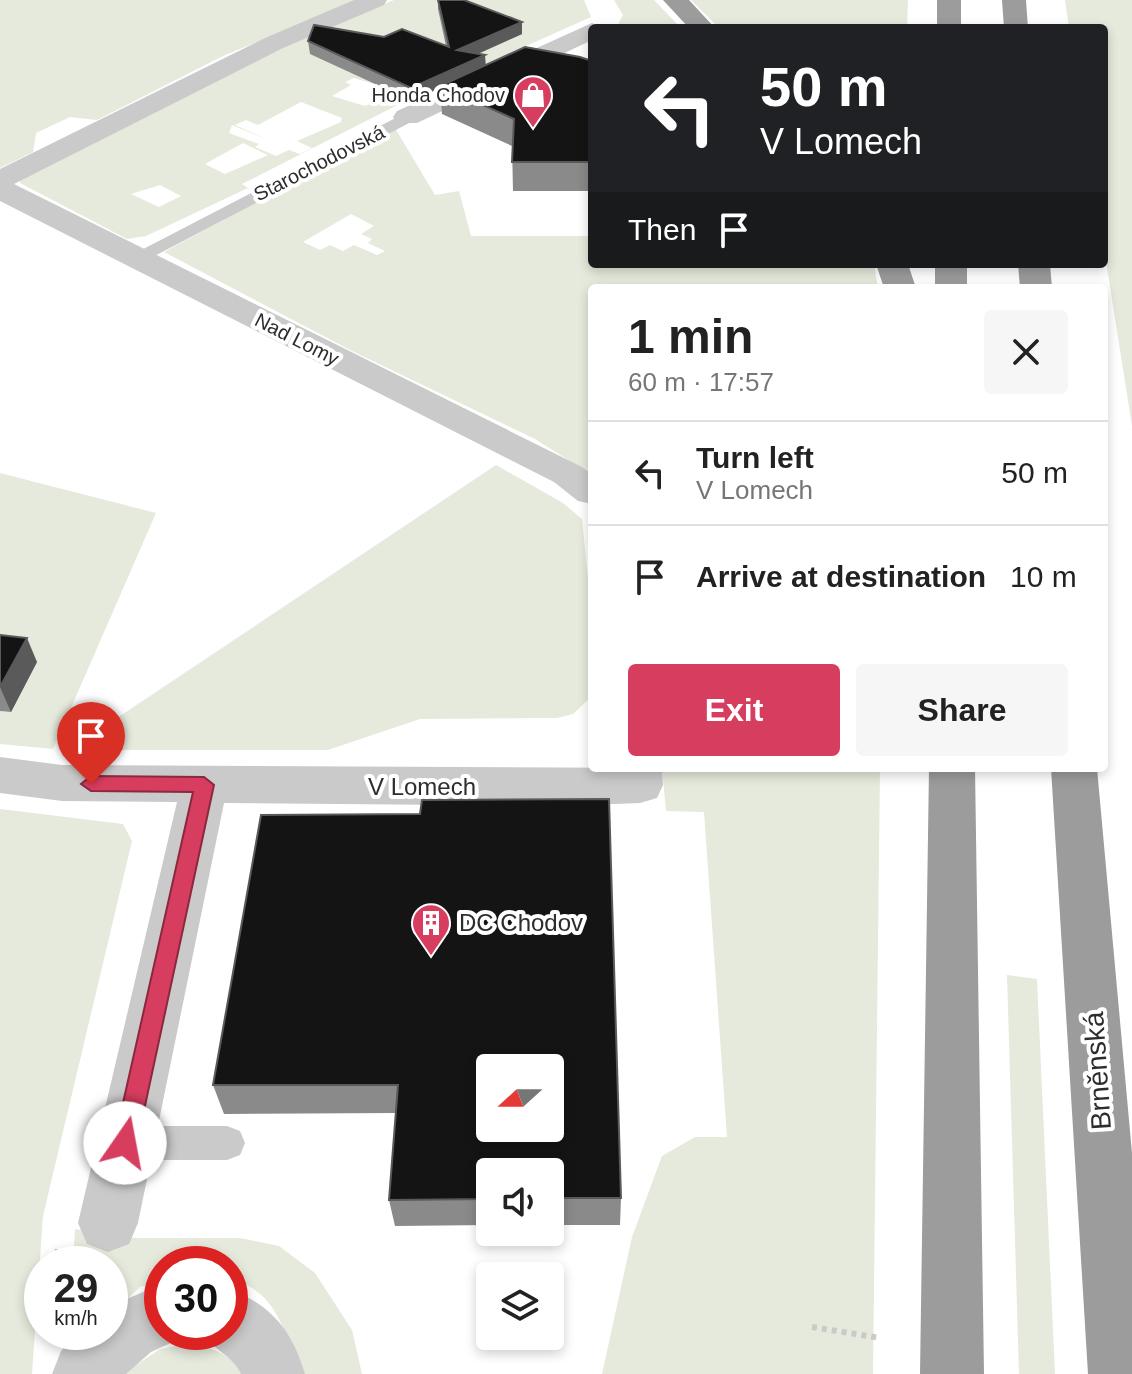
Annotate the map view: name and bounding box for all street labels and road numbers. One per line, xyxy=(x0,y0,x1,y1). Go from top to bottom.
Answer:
street label: Starochodovská xyxy=(250,120,389,205)
street label: Nad Lomy xyxy=(251,309,343,369)
street label: V Lomech xyxy=(368,773,476,800)
street label: Brněnská xyxy=(1078,1010,1117,1131)

